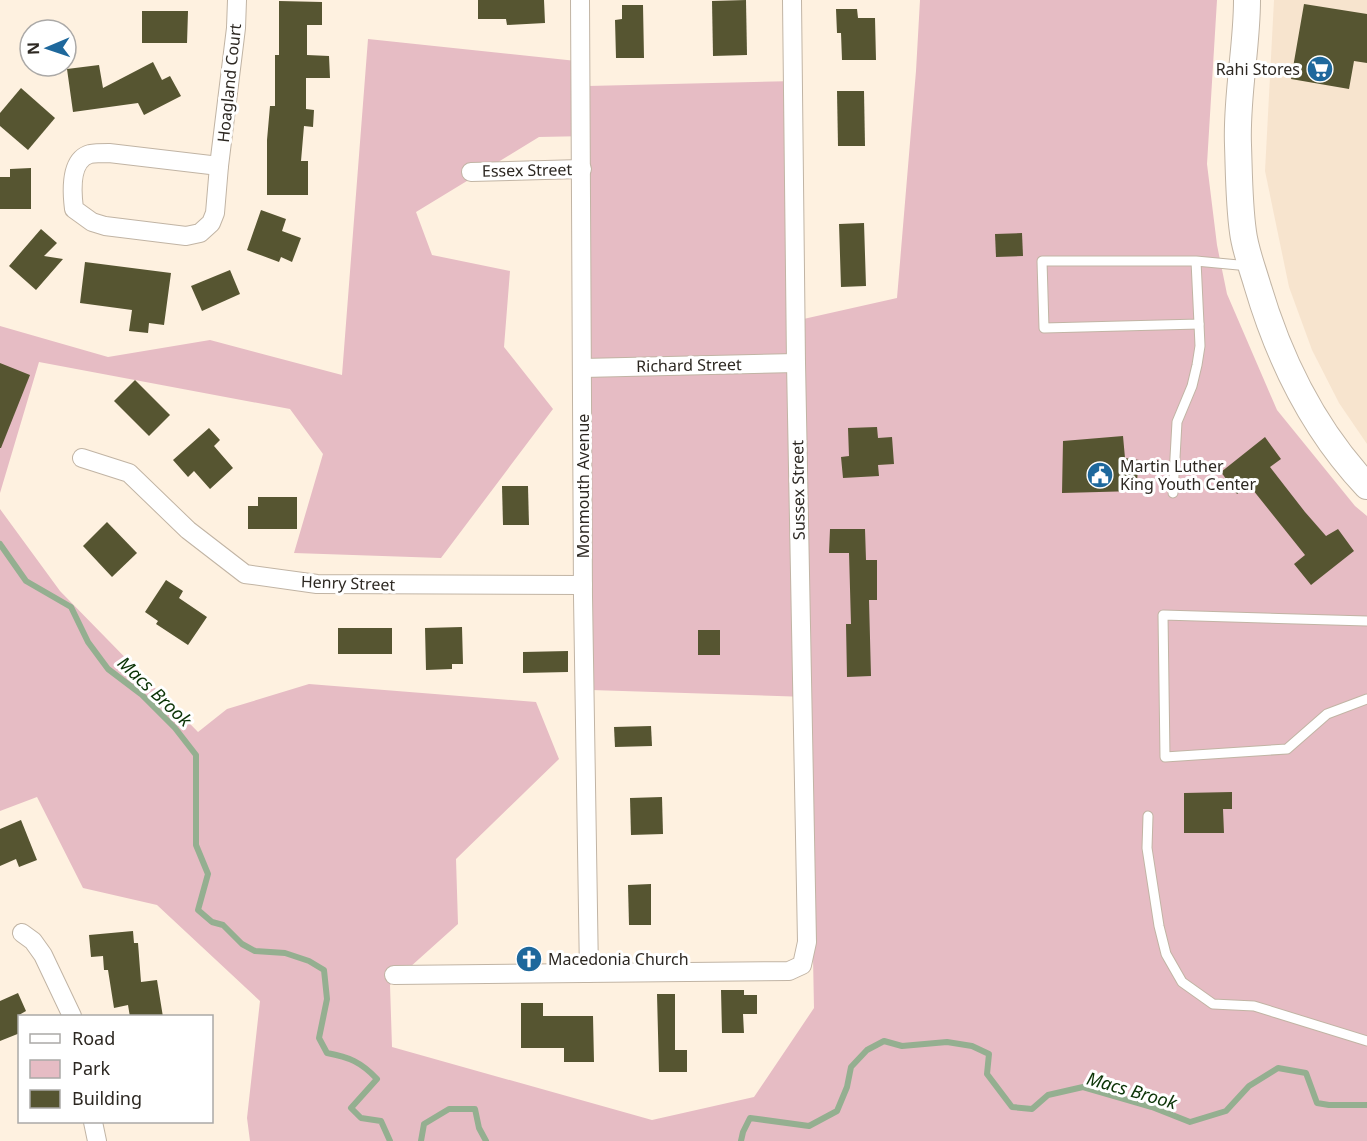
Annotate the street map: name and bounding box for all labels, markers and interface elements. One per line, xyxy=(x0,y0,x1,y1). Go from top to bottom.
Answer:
north arrow xyxy=(18,18,78,78)
street label: Hoagland Court xyxy=(212,22,246,144)
text: N xyxy=(22,42,44,55)
supermarket icon: Rahi Stores xyxy=(1305,54,1335,84)
place label: Rahi Stores xyxy=(1216,58,1300,80)
street label: Essex Street xyxy=(482,158,573,182)
street label: Richard Street xyxy=(636,353,742,377)
street label: Monmouth Avenue xyxy=(572,414,594,558)
street label: Sussex Street xyxy=(786,440,810,540)
place label: Martin Luther King Youth Center xyxy=(1120,455,1256,495)
public building icon: Martin Luther King Youth Center xyxy=(1085,460,1115,490)
street label: Henry Street xyxy=(300,570,396,596)
water label: Macs Brook xyxy=(113,651,198,732)
church icon: Macedonia Church xyxy=(514,944,544,974)
place label: Macedonia Church xyxy=(548,948,689,970)
legend xyxy=(18,1015,213,1123)
text: Road xyxy=(72,1026,115,1050)
text: Park xyxy=(72,1056,110,1080)
water label: Macs Brook xyxy=(1084,1066,1181,1115)
text: Building xyxy=(72,1086,142,1110)

